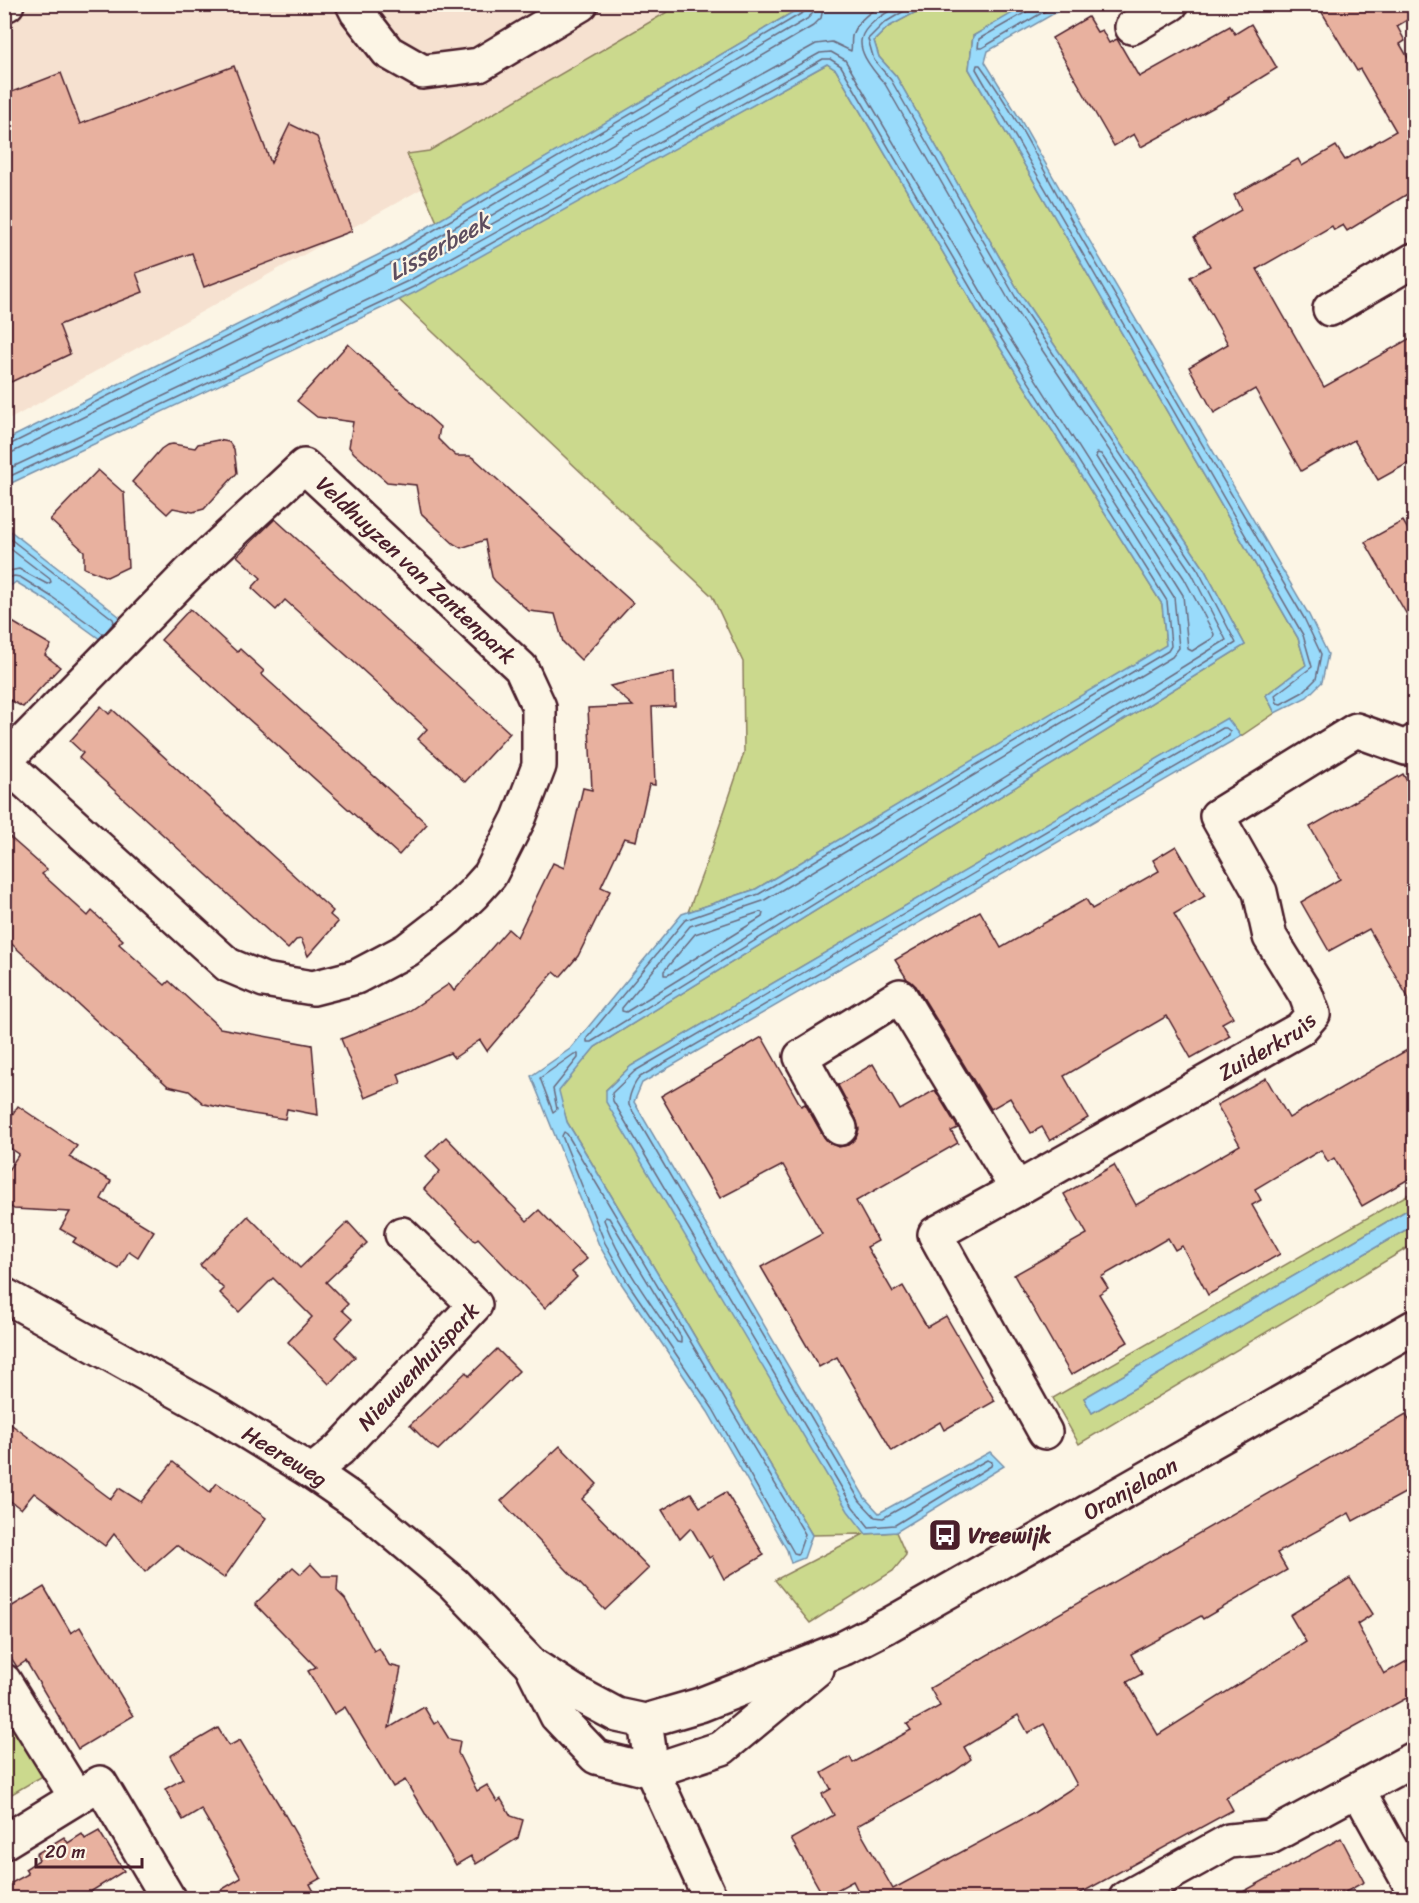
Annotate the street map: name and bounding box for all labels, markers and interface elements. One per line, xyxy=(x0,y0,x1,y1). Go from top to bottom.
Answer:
water label: Lisserbeek xyxy=(380,200,501,292)
street label: Veldhuyzen van Zantenpark xyxy=(306,466,526,674)
street label: Zuiderkruis xyxy=(1210,1002,1327,1091)
street label: Nieuwenhuispark xyxy=(347,1292,489,1440)
street label: Heereweg xyxy=(234,1414,337,1497)
street label: Oranjelaan xyxy=(1075,1445,1185,1531)
place label: Vreewijk xyxy=(968,1516,1052,1555)
bus stop icon: Vreewijk xyxy=(927,1517,963,1553)
scale bar xyxy=(36,1831,142,1869)
text: 20 m xyxy=(45,1836,85,1868)

